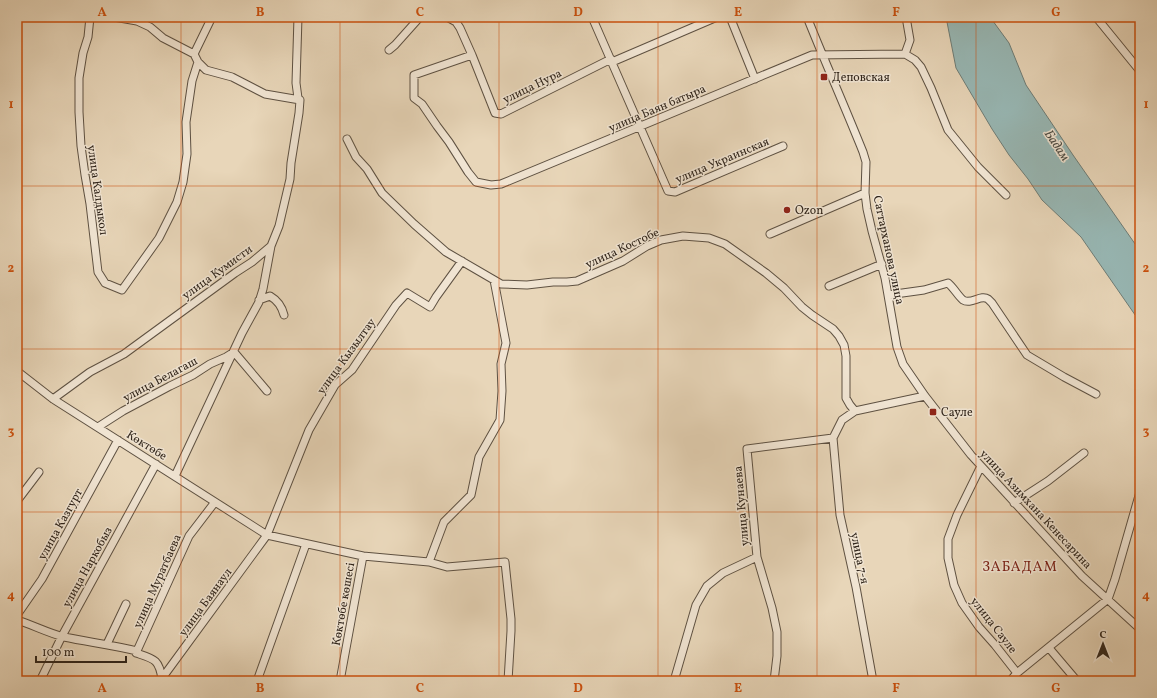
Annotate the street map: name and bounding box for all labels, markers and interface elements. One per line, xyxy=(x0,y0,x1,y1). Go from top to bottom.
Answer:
text: A xyxy=(97,4,107,22)
text: B xyxy=(256,4,265,22)
text: C xyxy=(416,4,424,22)
text: D xyxy=(573,4,583,22)
text: E xyxy=(734,4,742,22)
text: F xyxy=(892,4,900,22)
text: G xyxy=(1051,4,1061,22)
street label: улица Нура xyxy=(500,66,565,108)
place label: Деповская xyxy=(832,70,890,86)
marker: Деповская xyxy=(819,72,829,82)
street label: улица Баян батыра xyxy=(606,81,709,137)
text: 1 xyxy=(8,96,14,114)
text: 1 xyxy=(1143,96,1149,114)
water label: Бадам xyxy=(1039,127,1074,166)
street label: улица Украинская xyxy=(673,134,772,188)
street label: улица Калдыкол xyxy=(83,144,111,237)
street label: Саттарханова улица xyxy=(869,194,907,306)
place label: Ozon xyxy=(795,203,823,219)
marker: Ozon xyxy=(782,205,792,215)
street label: улица Костобе xyxy=(583,225,662,273)
street label: улица Кумисти xyxy=(179,242,256,304)
text: 2 xyxy=(8,260,15,278)
text: 2 xyxy=(1143,260,1150,278)
street label: улица Кызылтау xyxy=(314,315,380,398)
street label: улица Белагаш xyxy=(120,353,201,406)
place label: Сауле xyxy=(941,405,973,421)
marker: Сауле xyxy=(928,407,938,417)
text: 3 xyxy=(8,423,15,441)
text: 3 xyxy=(1143,423,1150,441)
street label: Көктөбе xyxy=(123,427,170,465)
street label: улица Азимхана Кенесарина xyxy=(976,447,1095,573)
street label: улица Кунаева xyxy=(731,465,753,547)
street label: улица Казгурт xyxy=(35,486,87,563)
street label: улица Наркобыз xyxy=(59,524,117,611)
street label: улица 7-я xyxy=(846,531,872,586)
street label: улица Муратбаева xyxy=(130,532,186,631)
district label: ЗАБАДАМ xyxy=(982,558,1058,577)
street label: Көктөбе көшесі xyxy=(329,561,359,647)
street label: улица Баянаул xyxy=(176,565,236,640)
text: 4 xyxy=(7,587,15,605)
text: 4 xyxy=(1142,587,1150,605)
street label: улица Сауле xyxy=(966,594,1020,657)
north arrow xyxy=(1083,624,1123,664)
text: С xyxy=(1099,628,1107,643)
scale bar xyxy=(36,638,126,664)
text: 100 m xyxy=(42,645,75,661)
text: A xyxy=(97,680,107,698)
text: B xyxy=(256,680,265,698)
text: C xyxy=(416,680,424,698)
text: D xyxy=(573,680,583,698)
text: E xyxy=(734,680,742,698)
text: F xyxy=(892,680,900,698)
text: G xyxy=(1051,680,1061,698)

